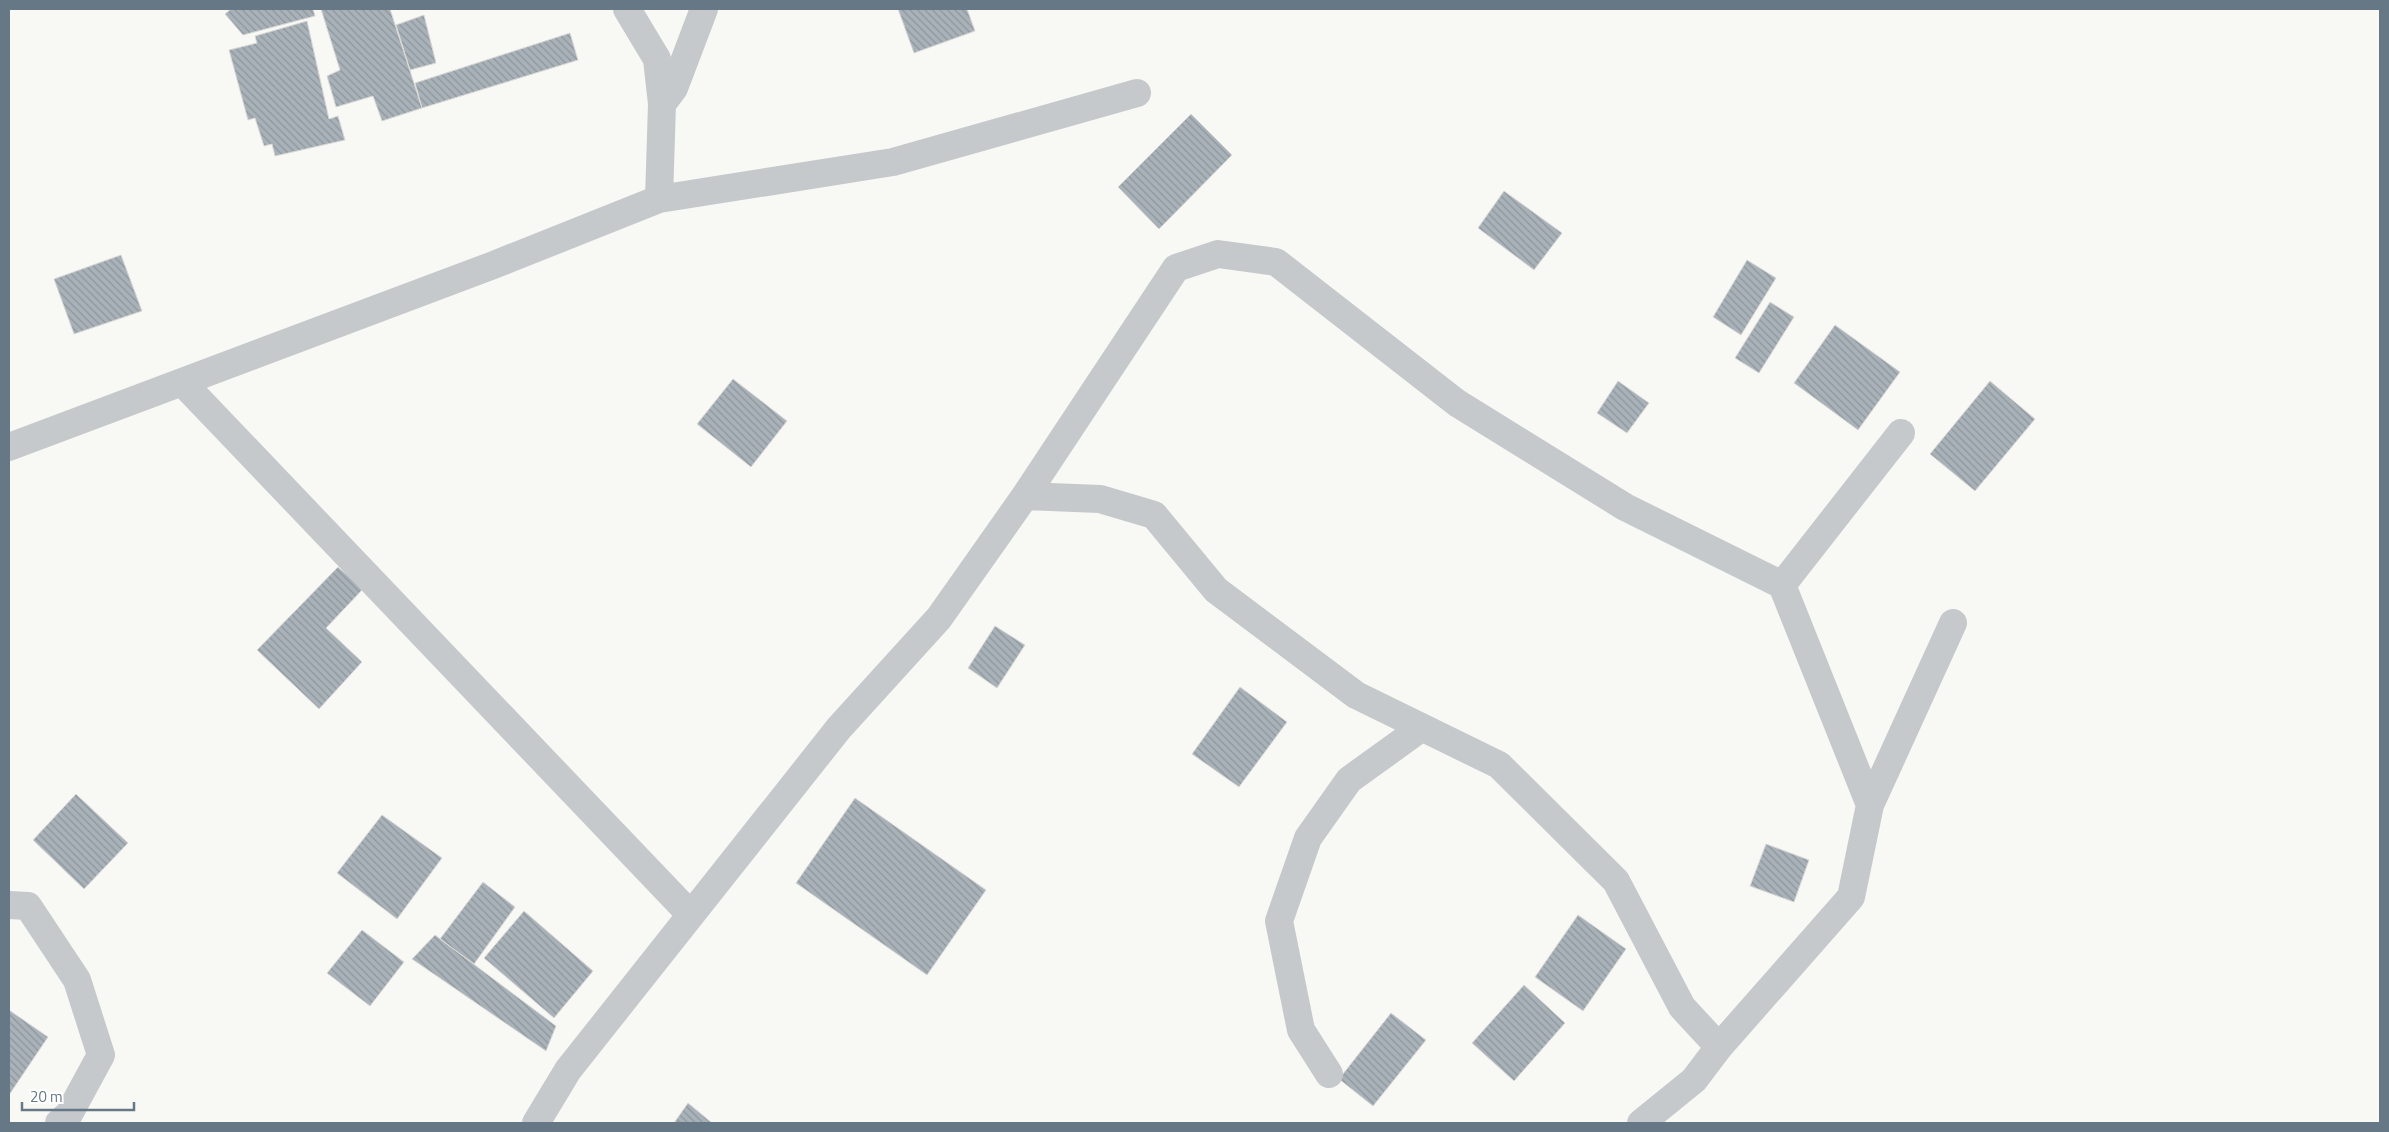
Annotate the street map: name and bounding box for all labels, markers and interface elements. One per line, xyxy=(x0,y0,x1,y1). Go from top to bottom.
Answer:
scale bar xyxy=(22,1080,135,1112)
text: 20 m xyxy=(30,1085,63,1108)

